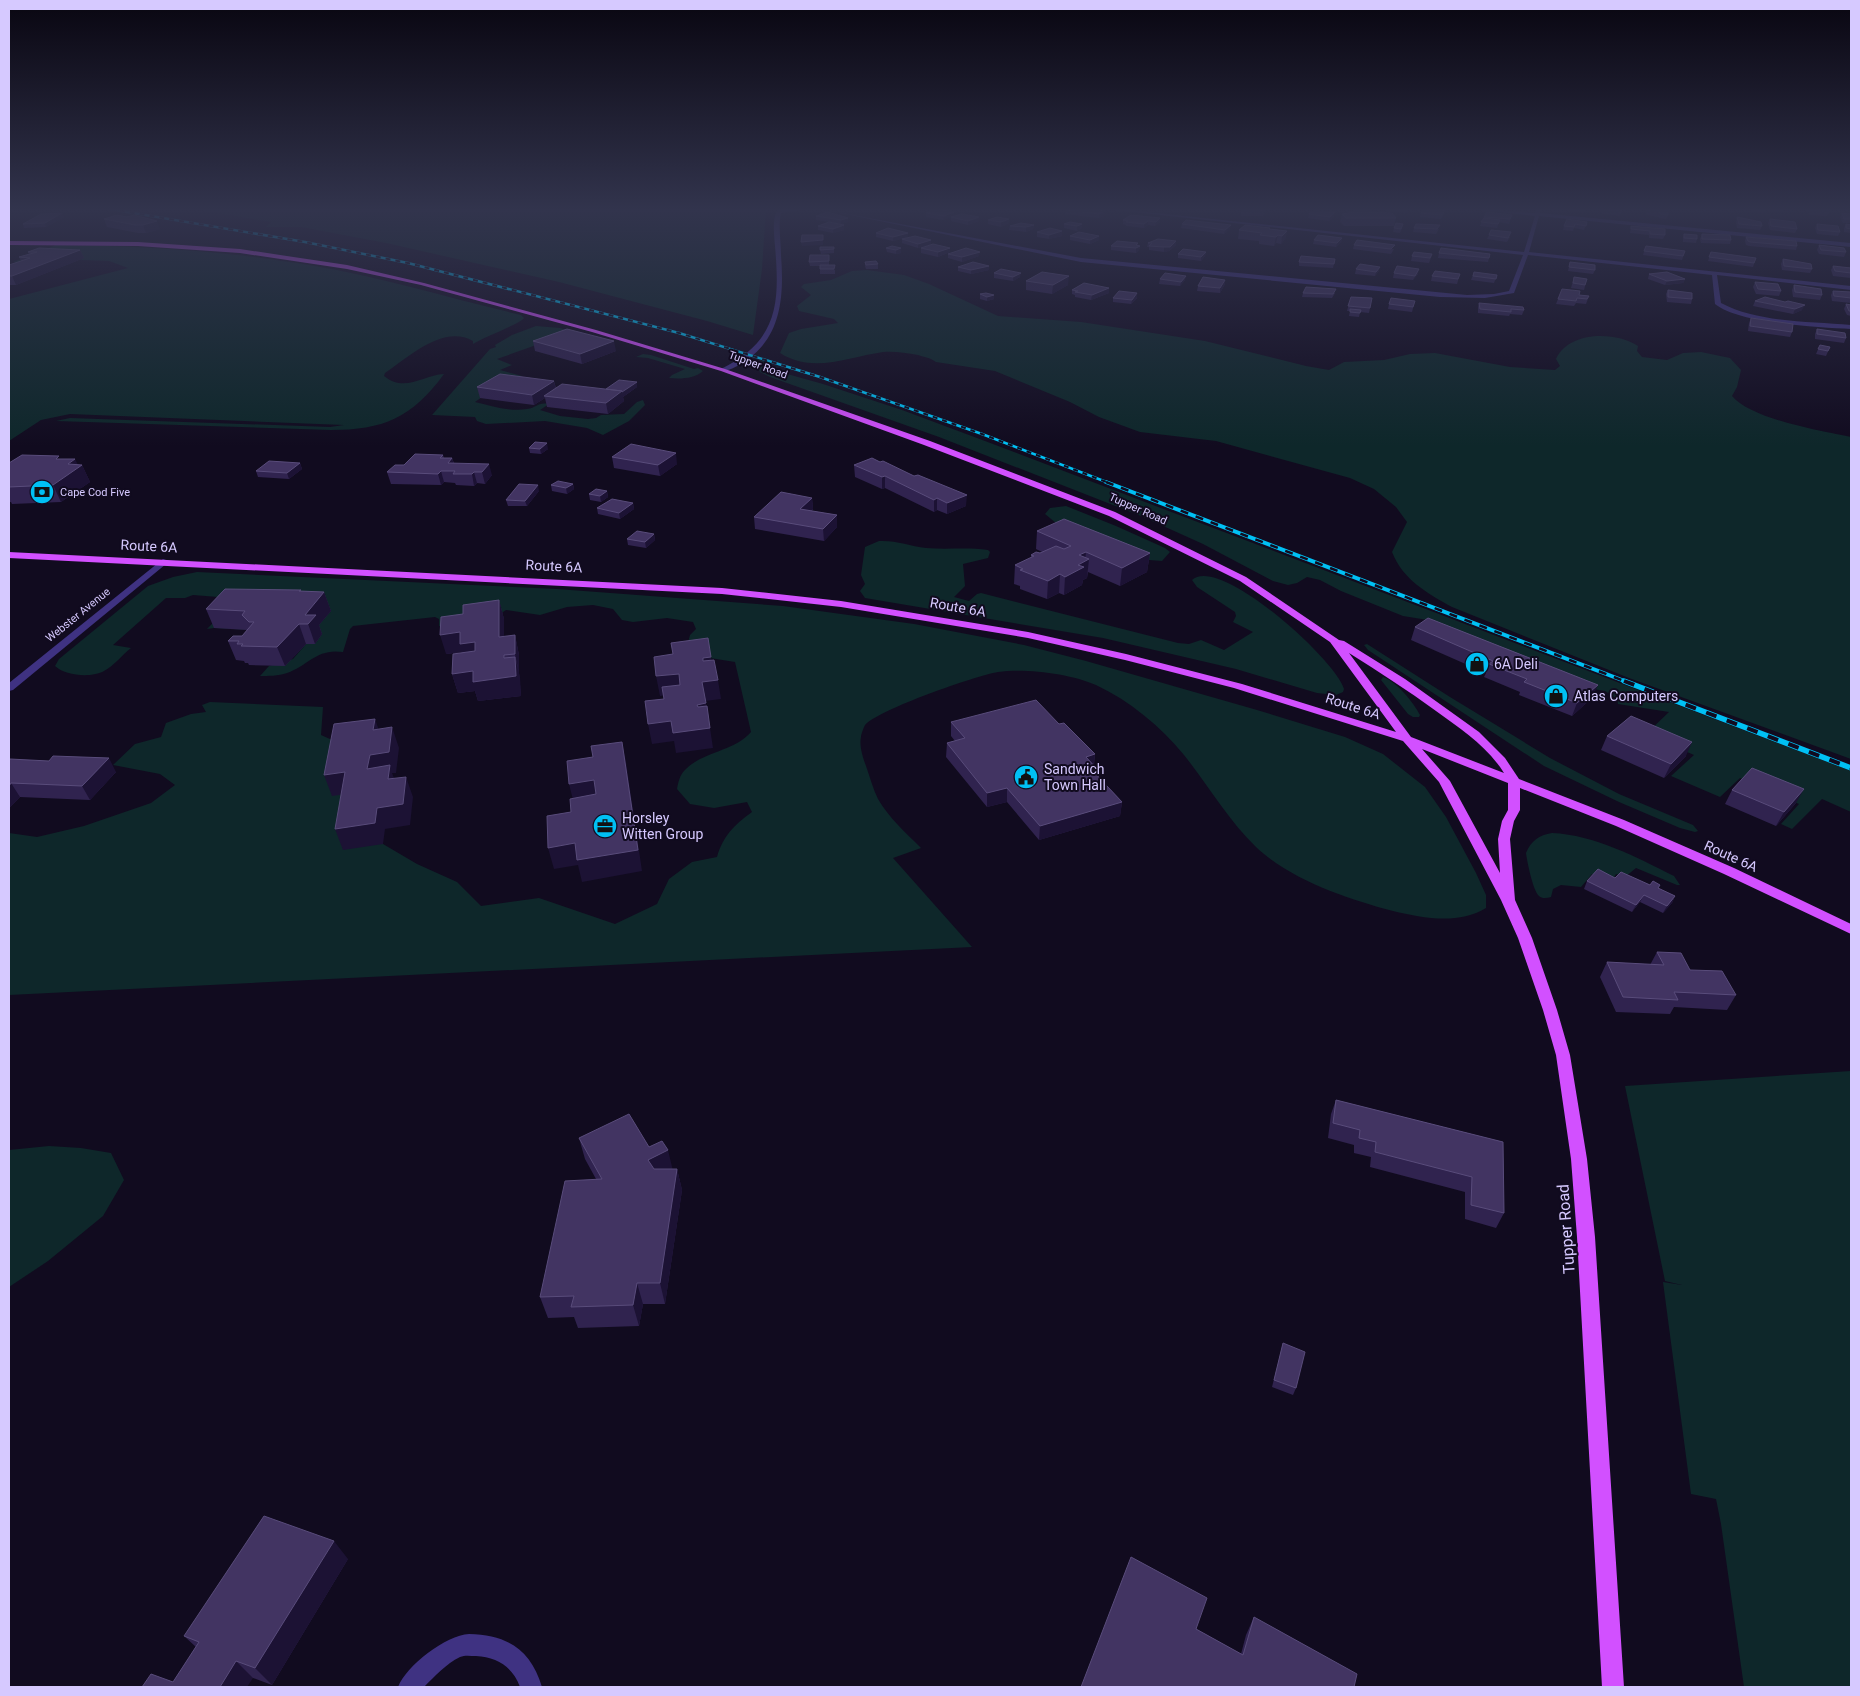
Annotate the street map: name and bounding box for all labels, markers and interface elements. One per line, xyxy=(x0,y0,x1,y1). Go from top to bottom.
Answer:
street label: Tupper Road xyxy=(727,348,789,382)
bank icon: Cape Cod Five xyxy=(29,479,55,505)
place label: Cape Cod Five xyxy=(60,486,130,499)
street label: Tupper Road xyxy=(1107,490,1169,528)
street label: Route 6A xyxy=(120,537,178,555)
street label: Route 6A xyxy=(525,557,583,575)
street label: Webster Avenue xyxy=(43,585,113,645)
street label: Route 6A xyxy=(929,594,987,620)
shop icon: 6A Deli xyxy=(1464,651,1490,677)
place label: 6A Deli xyxy=(1494,656,1538,672)
shop icon: Atlas Computers xyxy=(1543,683,1569,709)
place label: Atlas Computers xyxy=(1574,688,1678,704)
street label: Route 6A xyxy=(1324,690,1382,722)
place label: Sandwich Town Hall xyxy=(1044,761,1106,793)
public building icon: Sandwich Town Hall xyxy=(1013,764,1039,790)
place label: Horsley Witten Group xyxy=(622,810,703,842)
office icon: Horsley Witten Group xyxy=(592,813,618,839)
street label: Route 6A xyxy=(1702,837,1760,875)
street label: Tupper Road xyxy=(1553,1183,1579,1275)

